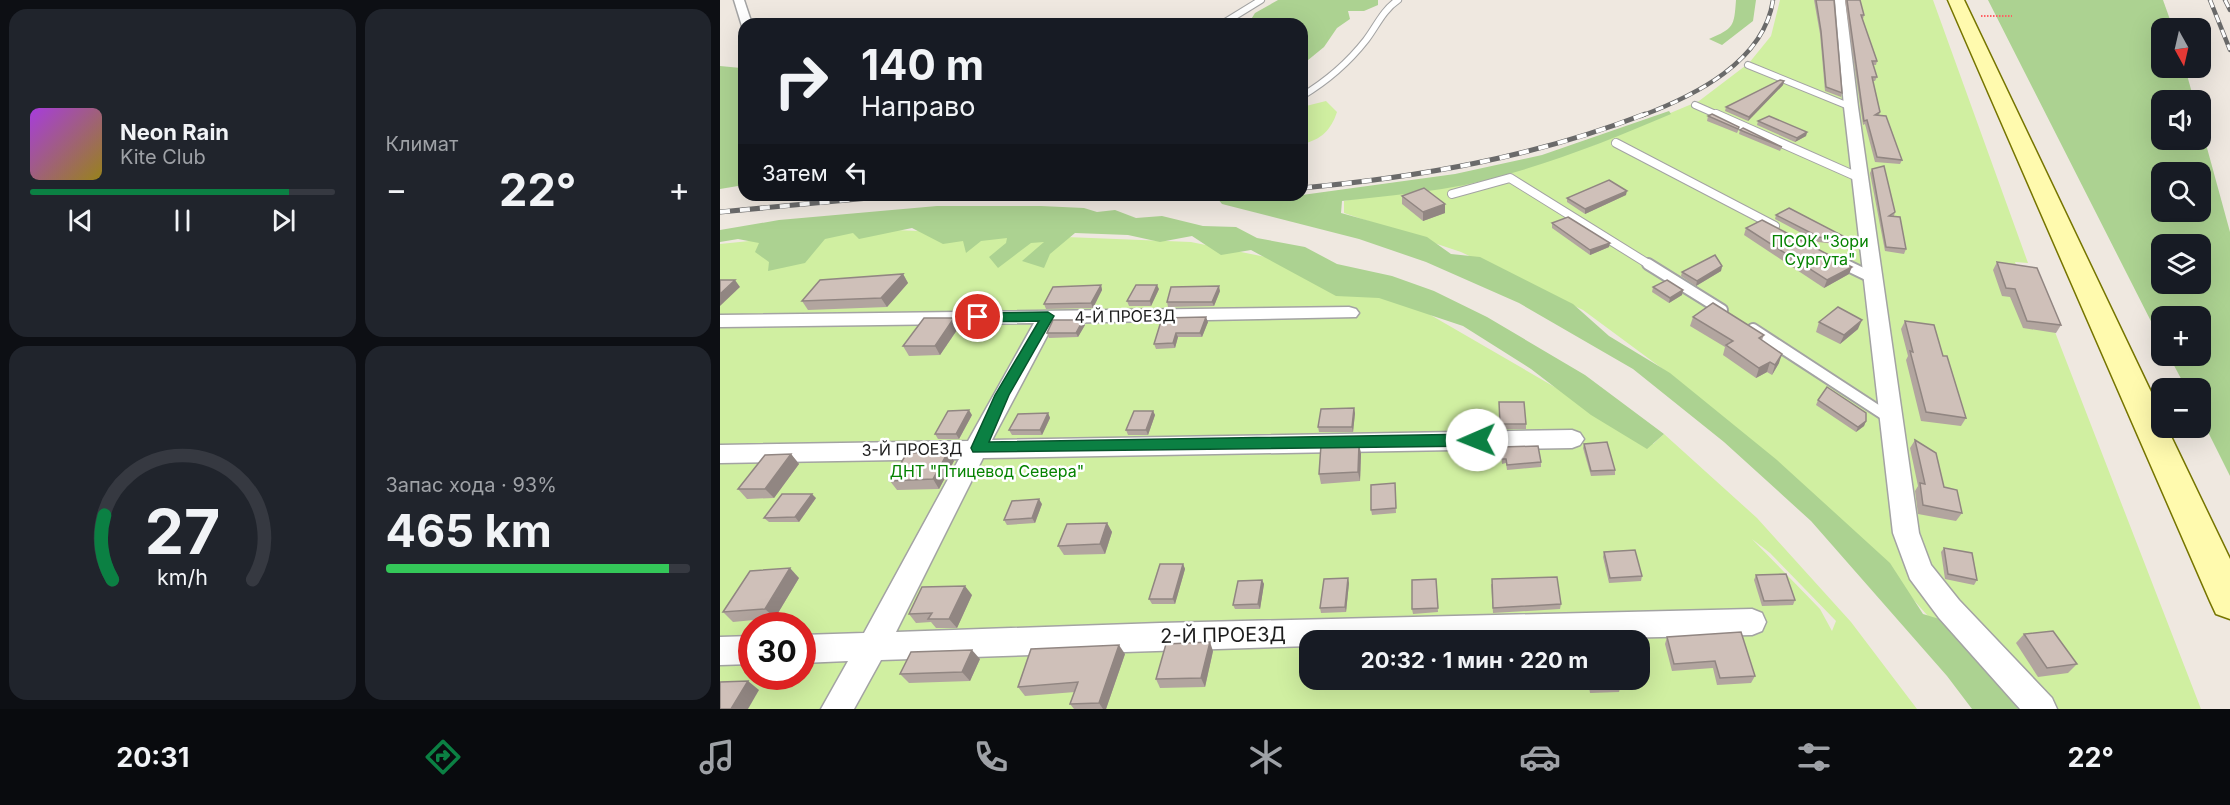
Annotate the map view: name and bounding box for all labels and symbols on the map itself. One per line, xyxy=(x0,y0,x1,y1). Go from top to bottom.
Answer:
north arrow xyxy=(2151,18,2211,78)
park label: ПСОК "Зори Сургута" xyxy=(1771,231,1869,269)
pin xyxy=(952,291,1003,342)
street label: 4-Й ПРОЕЗД xyxy=(1074,305,1176,327)
position arrow xyxy=(1445,408,1509,472)
street label: 3-Й ПРОЕЗД xyxy=(861,438,963,460)
park label: ДНТ "Птицевод Севера" xyxy=(890,461,1084,481)
speed limit sign: 30 xyxy=(738,612,816,690)
street label: 2-Й ПРОЕЗД xyxy=(1160,621,1286,648)

